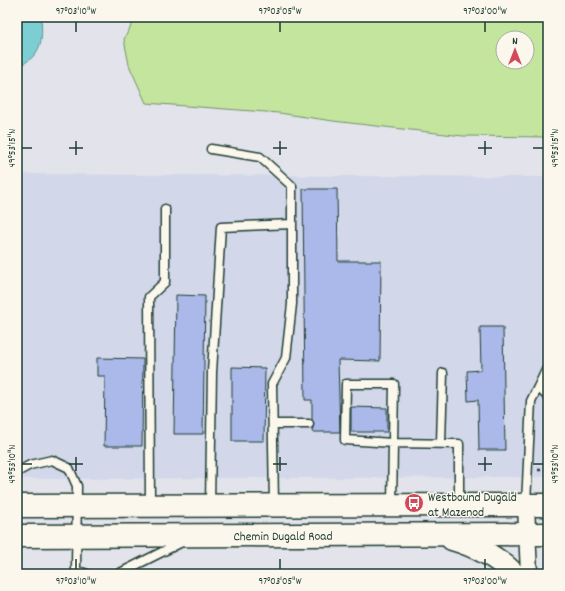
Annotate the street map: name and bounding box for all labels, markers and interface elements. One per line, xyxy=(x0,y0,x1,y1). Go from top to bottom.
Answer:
text: 97°03'10"W xyxy=(56,5,96,19)
text: 97°03'05"W xyxy=(259,5,302,19)
text: 97°03'00"W xyxy=(463,5,507,19)
north arrow xyxy=(495,30,535,70)
text: N xyxy=(512,34,518,50)
text: 49°53'15"N xyxy=(6,129,20,167)
text: 49°53'15"N xyxy=(549,129,563,167)
text: 49°53'10"N xyxy=(6,444,20,484)
text: 49°53'10"N xyxy=(549,444,563,484)
place label: Westbound Dugald at Mazenod xyxy=(428,489,517,523)
bus stop icon: Westbound Dugald at Mazenod xyxy=(403,492,425,514)
street label: Chemin Dugald Road xyxy=(233,528,333,547)
text: 97°03'10"W xyxy=(56,575,96,589)
text: 97°03'05"W xyxy=(259,575,302,589)
text: 97°03'00"W xyxy=(463,575,507,589)

